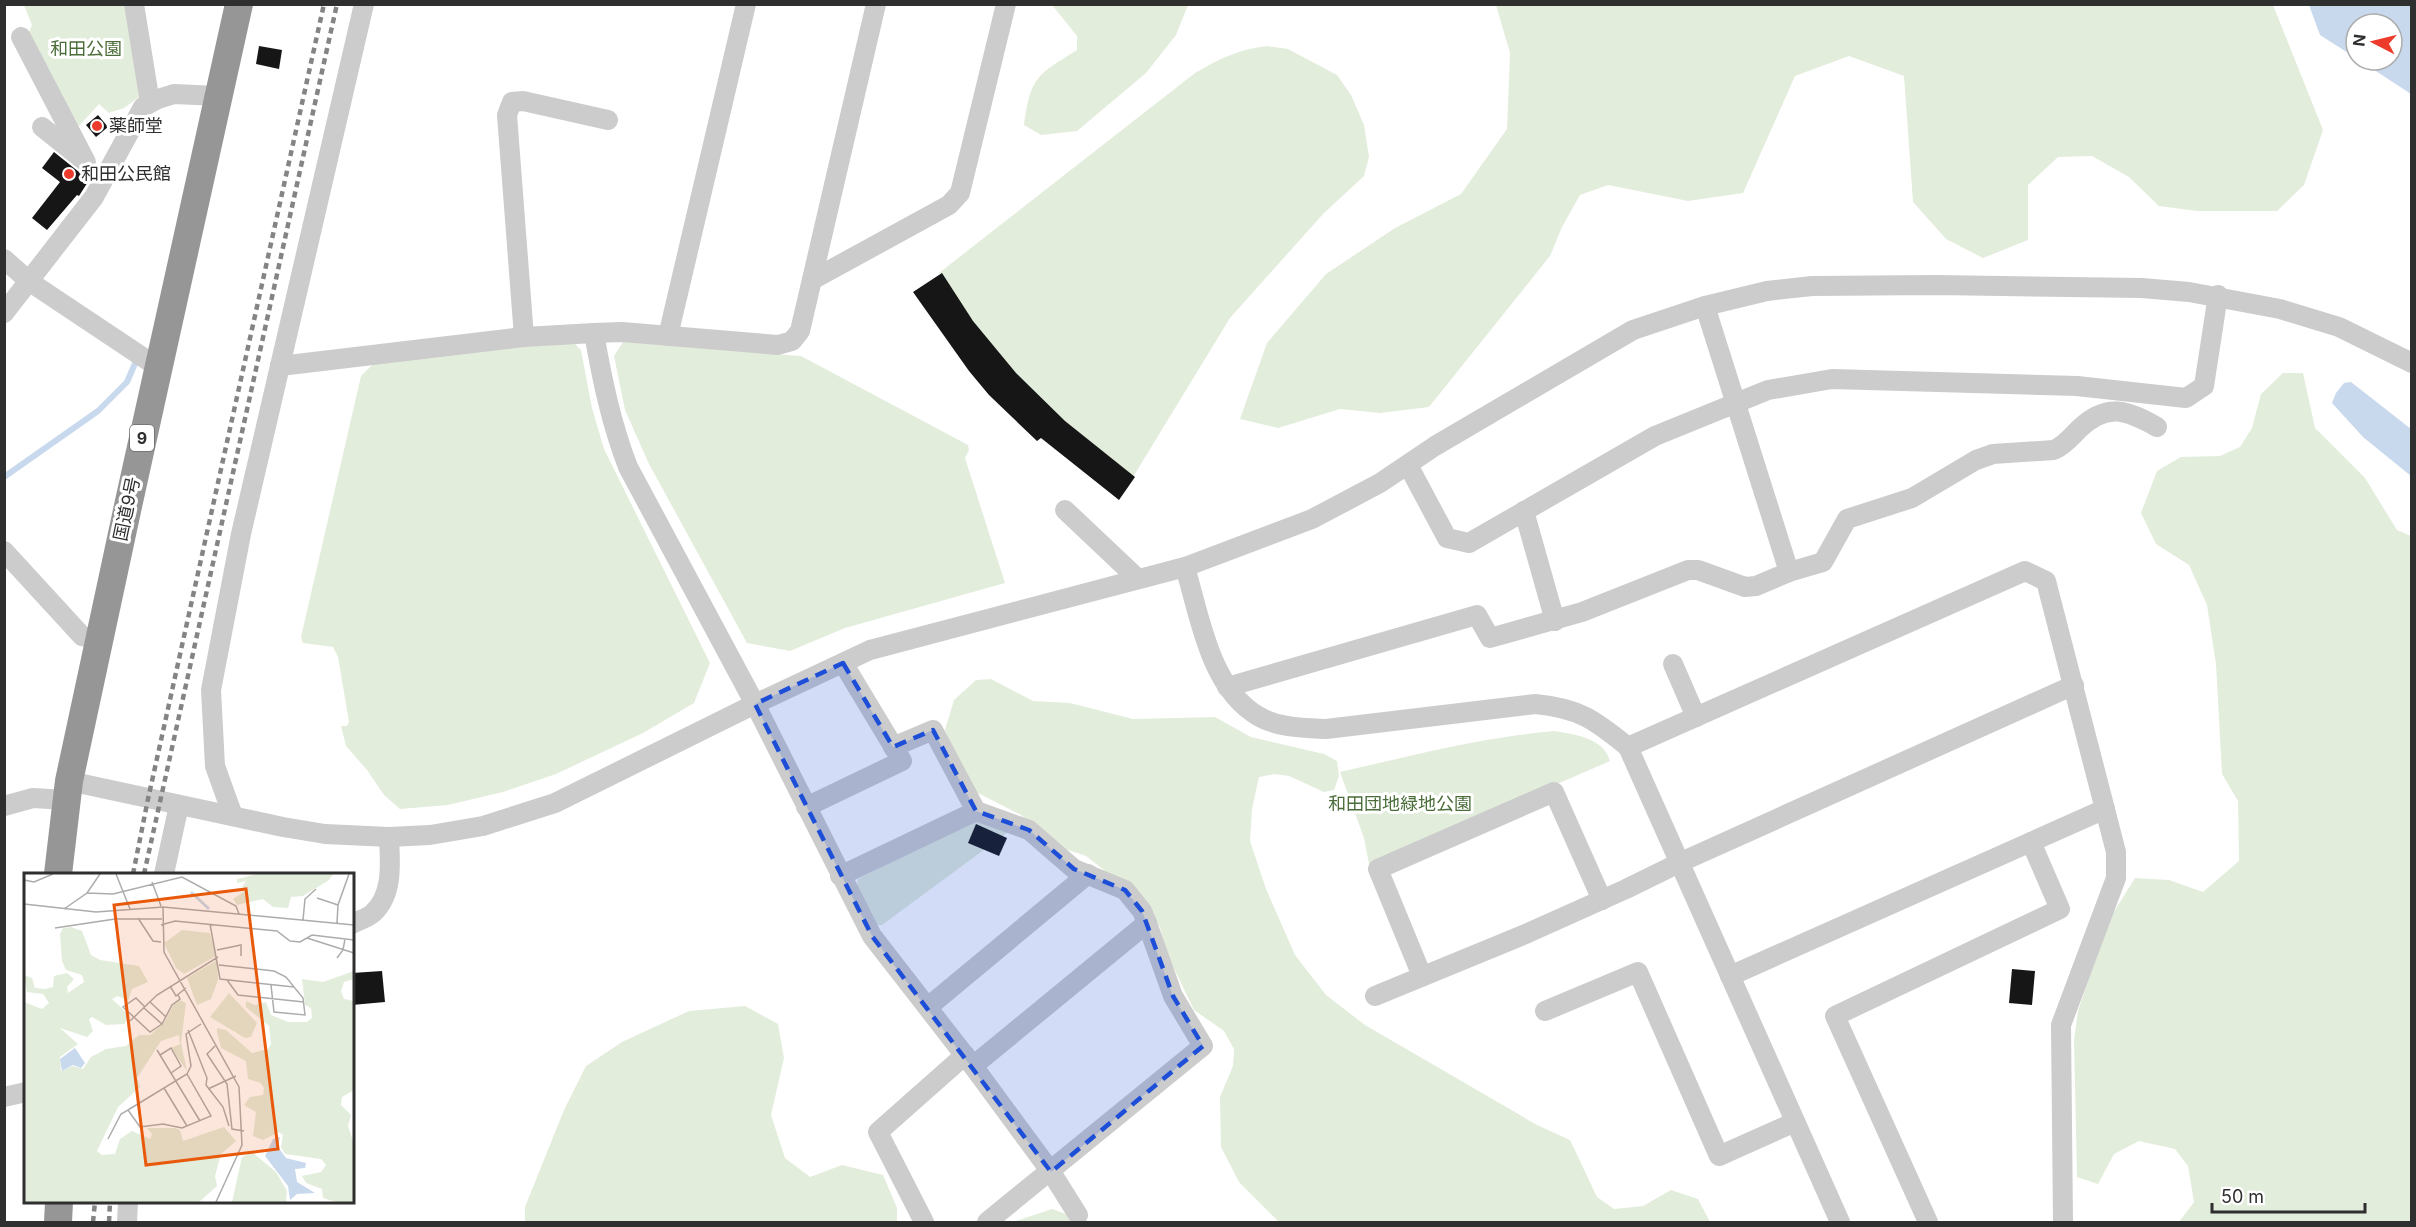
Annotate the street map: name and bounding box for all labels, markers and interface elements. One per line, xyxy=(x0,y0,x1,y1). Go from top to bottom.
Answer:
north arrow xyxy=(2344,12,2404,72)
text: N xyxy=(2348,33,2370,47)
park label: 和田公園 xyxy=(50,38,122,59)
place label: 薬師堂 xyxy=(109,115,163,136)
marker: 薬師堂 xyxy=(90,119,104,133)
place label: 和田公民館 xyxy=(81,163,171,184)
marker: 和田公民館 xyxy=(62,167,76,181)
road number: 9 xyxy=(130,425,154,451)
street label: 国道9号 xyxy=(109,475,144,543)
park label: 和田団地緑地公園 xyxy=(1328,793,1472,814)
inset map xyxy=(24,873,354,1203)
scale bar xyxy=(2212,1176,2365,1214)
text: 50 m xyxy=(2221,1186,2264,1207)

